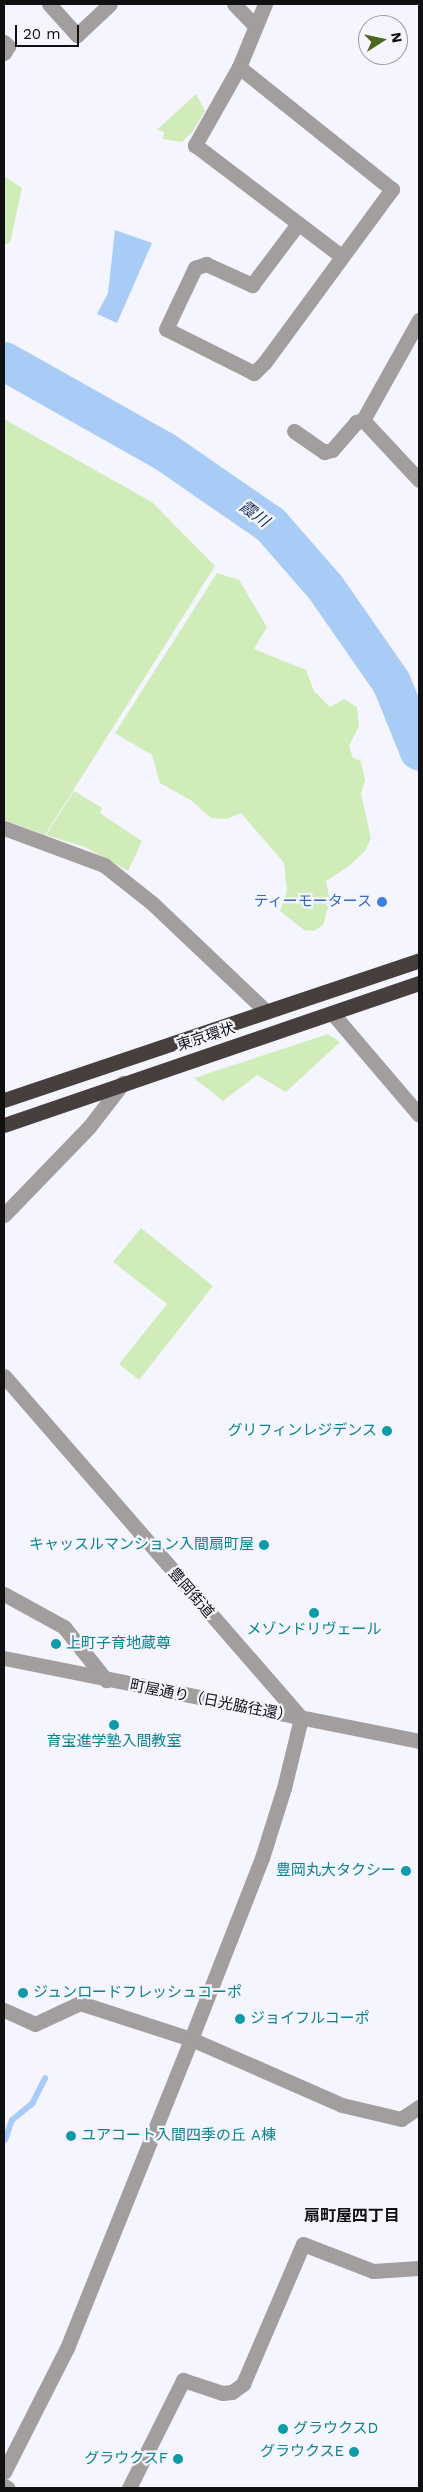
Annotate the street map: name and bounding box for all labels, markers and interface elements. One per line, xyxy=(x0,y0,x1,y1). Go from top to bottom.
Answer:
scale bar xyxy=(18,15,81,47)
north arrow xyxy=(358,15,408,65)
text: 20 m xyxy=(23,25,61,43)
text: N xyxy=(388,31,406,44)
water label: 霞川 xyxy=(235,497,273,531)
place label: ティーモータース xyxy=(252,893,372,911)
marker: ティーモータース xyxy=(376,896,388,908)
street label: 東京環状 xyxy=(175,1019,237,1055)
place label: グリフィンレジデンス xyxy=(227,1422,377,1440)
marker: グリフィンレジデンス xyxy=(381,1425,393,1437)
place label: キャッスルマンション入間扇町屋 xyxy=(29,1536,254,1554)
marker: キャッスルマンション入間扇町屋 xyxy=(258,1539,270,1551)
street label: 豊岡街道 xyxy=(165,1564,217,1622)
marker: メゾンドリヴェール xyxy=(308,1607,320,1619)
place label: メゾンドリヴェール xyxy=(247,1621,381,1639)
place label: 上町子育地蔵尊 xyxy=(66,1635,171,1653)
marker: 上町子育地蔵尊 xyxy=(50,1638,62,1650)
street label: 町屋通り（日光脇往還） xyxy=(128,1676,294,1726)
marker: 育宝進学塾入間教室 xyxy=(108,1719,120,1731)
place label: 育宝進学塾入間教室 xyxy=(47,1733,181,1751)
place label: 豊岡丸大タクシー xyxy=(276,1862,396,1880)
marker: 豊岡丸大タクシー xyxy=(400,1865,412,1877)
place label: ジュンロードフレッシュコーポ xyxy=(33,1984,243,2002)
marker: ジュンロードフレッシュコーポ xyxy=(17,1987,29,1999)
place label: ジョイフルコーポ xyxy=(250,2010,370,2028)
marker: ジョイフルコーポ xyxy=(234,2013,246,2025)
place label: ユアコート入間四季の丘 A棟 xyxy=(81,2127,276,2145)
marker: ユアコート入間四季の丘 A棟 xyxy=(65,2130,77,2142)
district label: 扇町屋四丁目 xyxy=(304,2206,400,2226)
place label: グラウクスD xyxy=(293,2420,379,2438)
marker: グラウクスD xyxy=(277,2423,289,2435)
place label: グラウクスE xyxy=(259,2443,344,2461)
marker: グラウクスE xyxy=(348,2446,360,2458)
place label: グラウクスF xyxy=(84,2450,168,2468)
marker: グラウクスF xyxy=(172,2453,184,2465)

